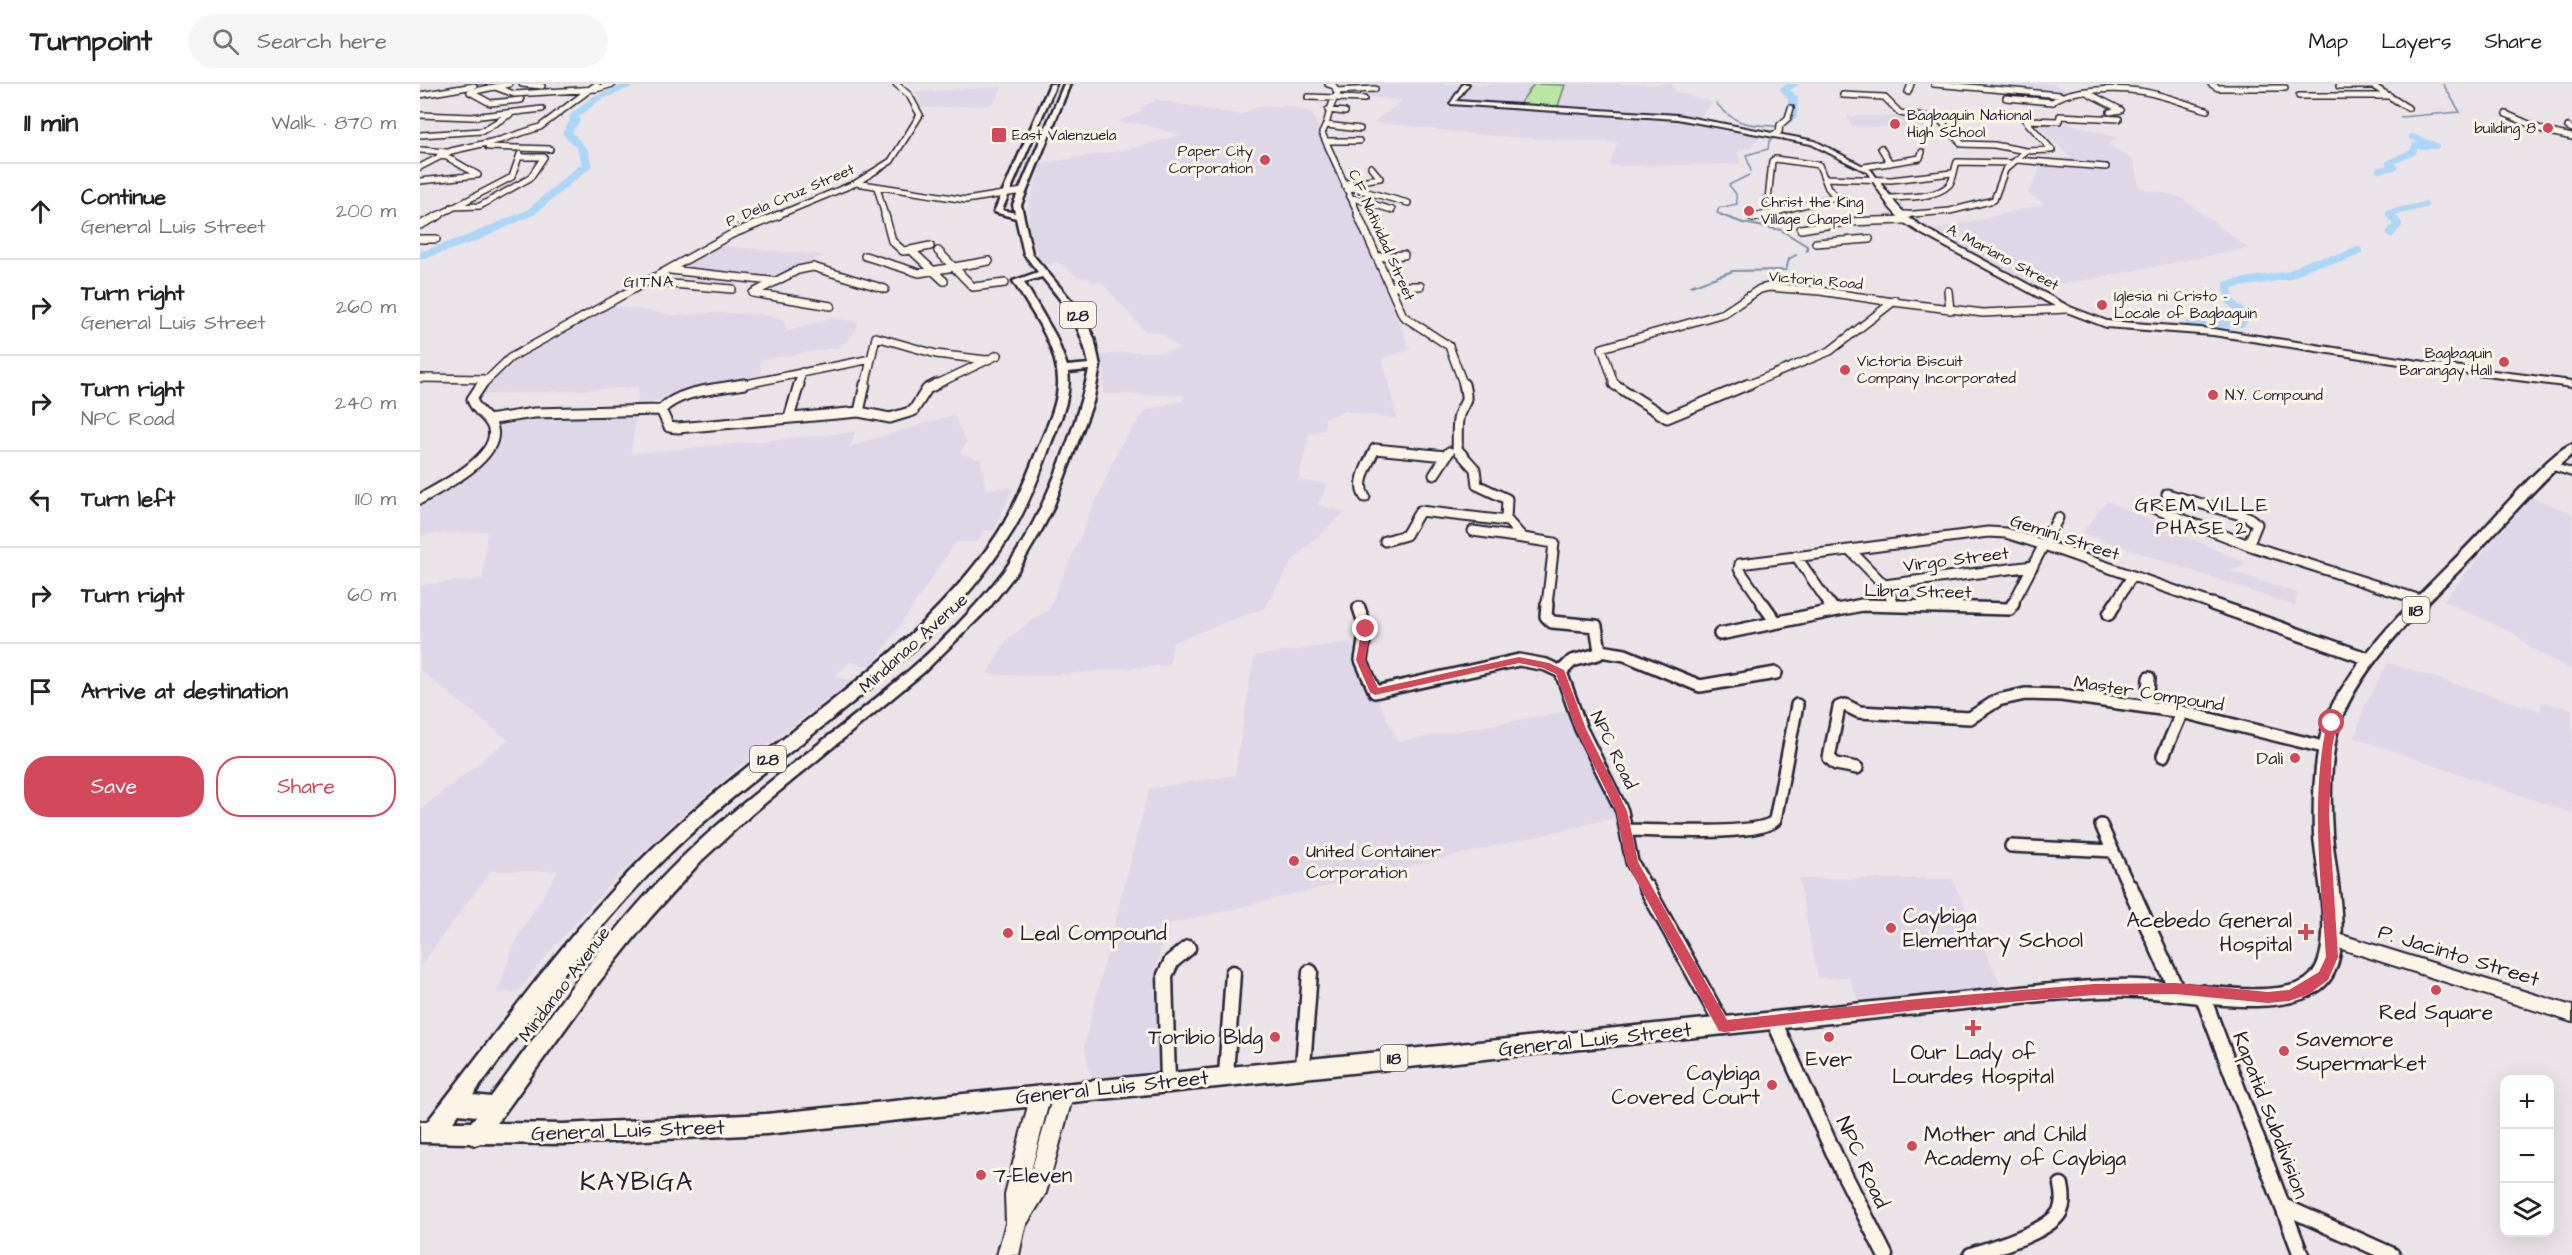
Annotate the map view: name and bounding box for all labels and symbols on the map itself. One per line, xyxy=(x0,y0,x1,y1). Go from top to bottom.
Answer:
place label: Bagbaguin National High School xyxy=(1907,105,2032,144)
marker: Bagbaguin National High School xyxy=(1888,117,1902,131)
place label: building 8 xyxy=(2474,118,2536,140)
marker: building 8 xyxy=(2541,121,2555,135)
place label: East Valenzuela xyxy=(1012,125,1117,146)
marker: East Valenzuela xyxy=(990,126,1008,144)
place label: Paper City Corporation xyxy=(1169,141,1253,179)
marker: Paper City Corporation xyxy=(1258,153,1272,167)
street label: P. Dela Cruz Street xyxy=(723,159,858,232)
street label: C.F. Natividad Street xyxy=(1343,166,1420,304)
place label: Christ the King Village Chapel xyxy=(1761,192,1864,231)
marker: Christ the King Village Chapel xyxy=(1742,204,1756,218)
street label: A. Mariano Street xyxy=(1943,219,2063,296)
street label: Victoria Road xyxy=(1768,266,1864,295)
district label: GITNA xyxy=(623,271,675,293)
place label: Iglesia ni Cristo - Locale of Bagbaguin xyxy=(2114,286,2257,325)
marker: Iglesia ni Cristo - Locale of Bagbaguin xyxy=(2095,298,2109,312)
road number: 128 xyxy=(1060,302,1096,328)
place label: Bagbaguin Barangay Hall xyxy=(2399,343,2492,382)
place label: Victoria Biscuit Company Incorporated xyxy=(1857,351,2016,390)
marker: Bagbaguin Barangay Hall xyxy=(2497,355,2511,369)
marker: Victoria Biscuit Company Incorporated xyxy=(1838,363,1852,377)
place label: N.Y. Compound xyxy=(2225,385,2323,406)
marker: N.Y. Compound xyxy=(2206,388,2220,402)
district label: GREM VILLE PHASE 2 xyxy=(2135,491,2269,542)
street label: Gemini Street xyxy=(2007,508,2123,567)
street label: Virgo Street xyxy=(1902,541,2011,579)
street label: Libra Street xyxy=(1864,578,1972,605)
street label: Mindanao Avenue xyxy=(853,587,974,699)
road number: 118 xyxy=(2402,597,2430,623)
route end xyxy=(1352,615,1378,641)
street label: Master Compound xyxy=(2072,669,2226,718)
street label: NPC Road xyxy=(1584,707,1643,793)
route start xyxy=(2318,709,2344,735)
road number: 128 xyxy=(750,746,786,772)
place label: Dali xyxy=(2257,746,2283,771)
marker: Dali xyxy=(2288,751,2302,765)
place label: United Container Corporation xyxy=(1306,839,1441,885)
marker: United Container Corporation xyxy=(1287,854,1301,868)
place label: Caybiga Elementary School xyxy=(1903,902,2083,957)
place label: Acebedo General Hospital xyxy=(2126,906,2292,960)
street label: P. Jacinto Street xyxy=(2375,917,2543,994)
place label: Leal Compound xyxy=(1020,919,1167,949)
street label: Mindanao Avenue xyxy=(513,921,616,1047)
marker: Caybiga Elementary School xyxy=(1884,921,1898,935)
marker: Acebedo General Hospital xyxy=(2297,923,2315,941)
marker: Leal Compound xyxy=(1001,926,1015,940)
marker: Red Square xyxy=(2429,983,2443,997)
place label: Red Square xyxy=(2379,998,2493,1027)
street label: General Luis Street xyxy=(1497,1015,1693,1064)
marker: Our Lady of Lourdes Hospital xyxy=(1964,1019,1982,1037)
place label: Toribio Bldg xyxy=(1148,1023,1263,1054)
place label: Savemore Supermarket xyxy=(2296,1025,2427,1079)
street label: Kapatid Subdivision xyxy=(2224,1028,2316,1203)
marker: Toribio Bldg xyxy=(1268,1030,1282,1044)
marker: Ever xyxy=(1822,1030,1836,1044)
place label: Our Lady of Lourdes Hospital xyxy=(1892,1038,2054,1092)
marker: Savemore Supermarket xyxy=(2277,1044,2291,1058)
road number: 118 xyxy=(1380,1045,1408,1071)
place label: Ever xyxy=(1806,1045,1853,1074)
place label: Caybiga Covered Court xyxy=(1612,1059,1761,1112)
street label: General Luis Street xyxy=(1014,1063,1210,1112)
marker: Caybiga Covered Court xyxy=(1765,1078,1779,1092)
street label: NPC Road xyxy=(1829,1112,1897,1213)
street label: General Luis Street xyxy=(531,1113,726,1148)
place label: Mother and Child Academy of Caybiga xyxy=(1924,1120,2126,1175)
marker: Mother and Child Academy of Caybiga xyxy=(1905,1139,1919,1153)
place label: 7-Eleven xyxy=(993,1161,1072,1190)
district label: KAYBIGA xyxy=(580,1164,694,1200)
marker: 7-Eleven xyxy=(974,1168,988,1182)

